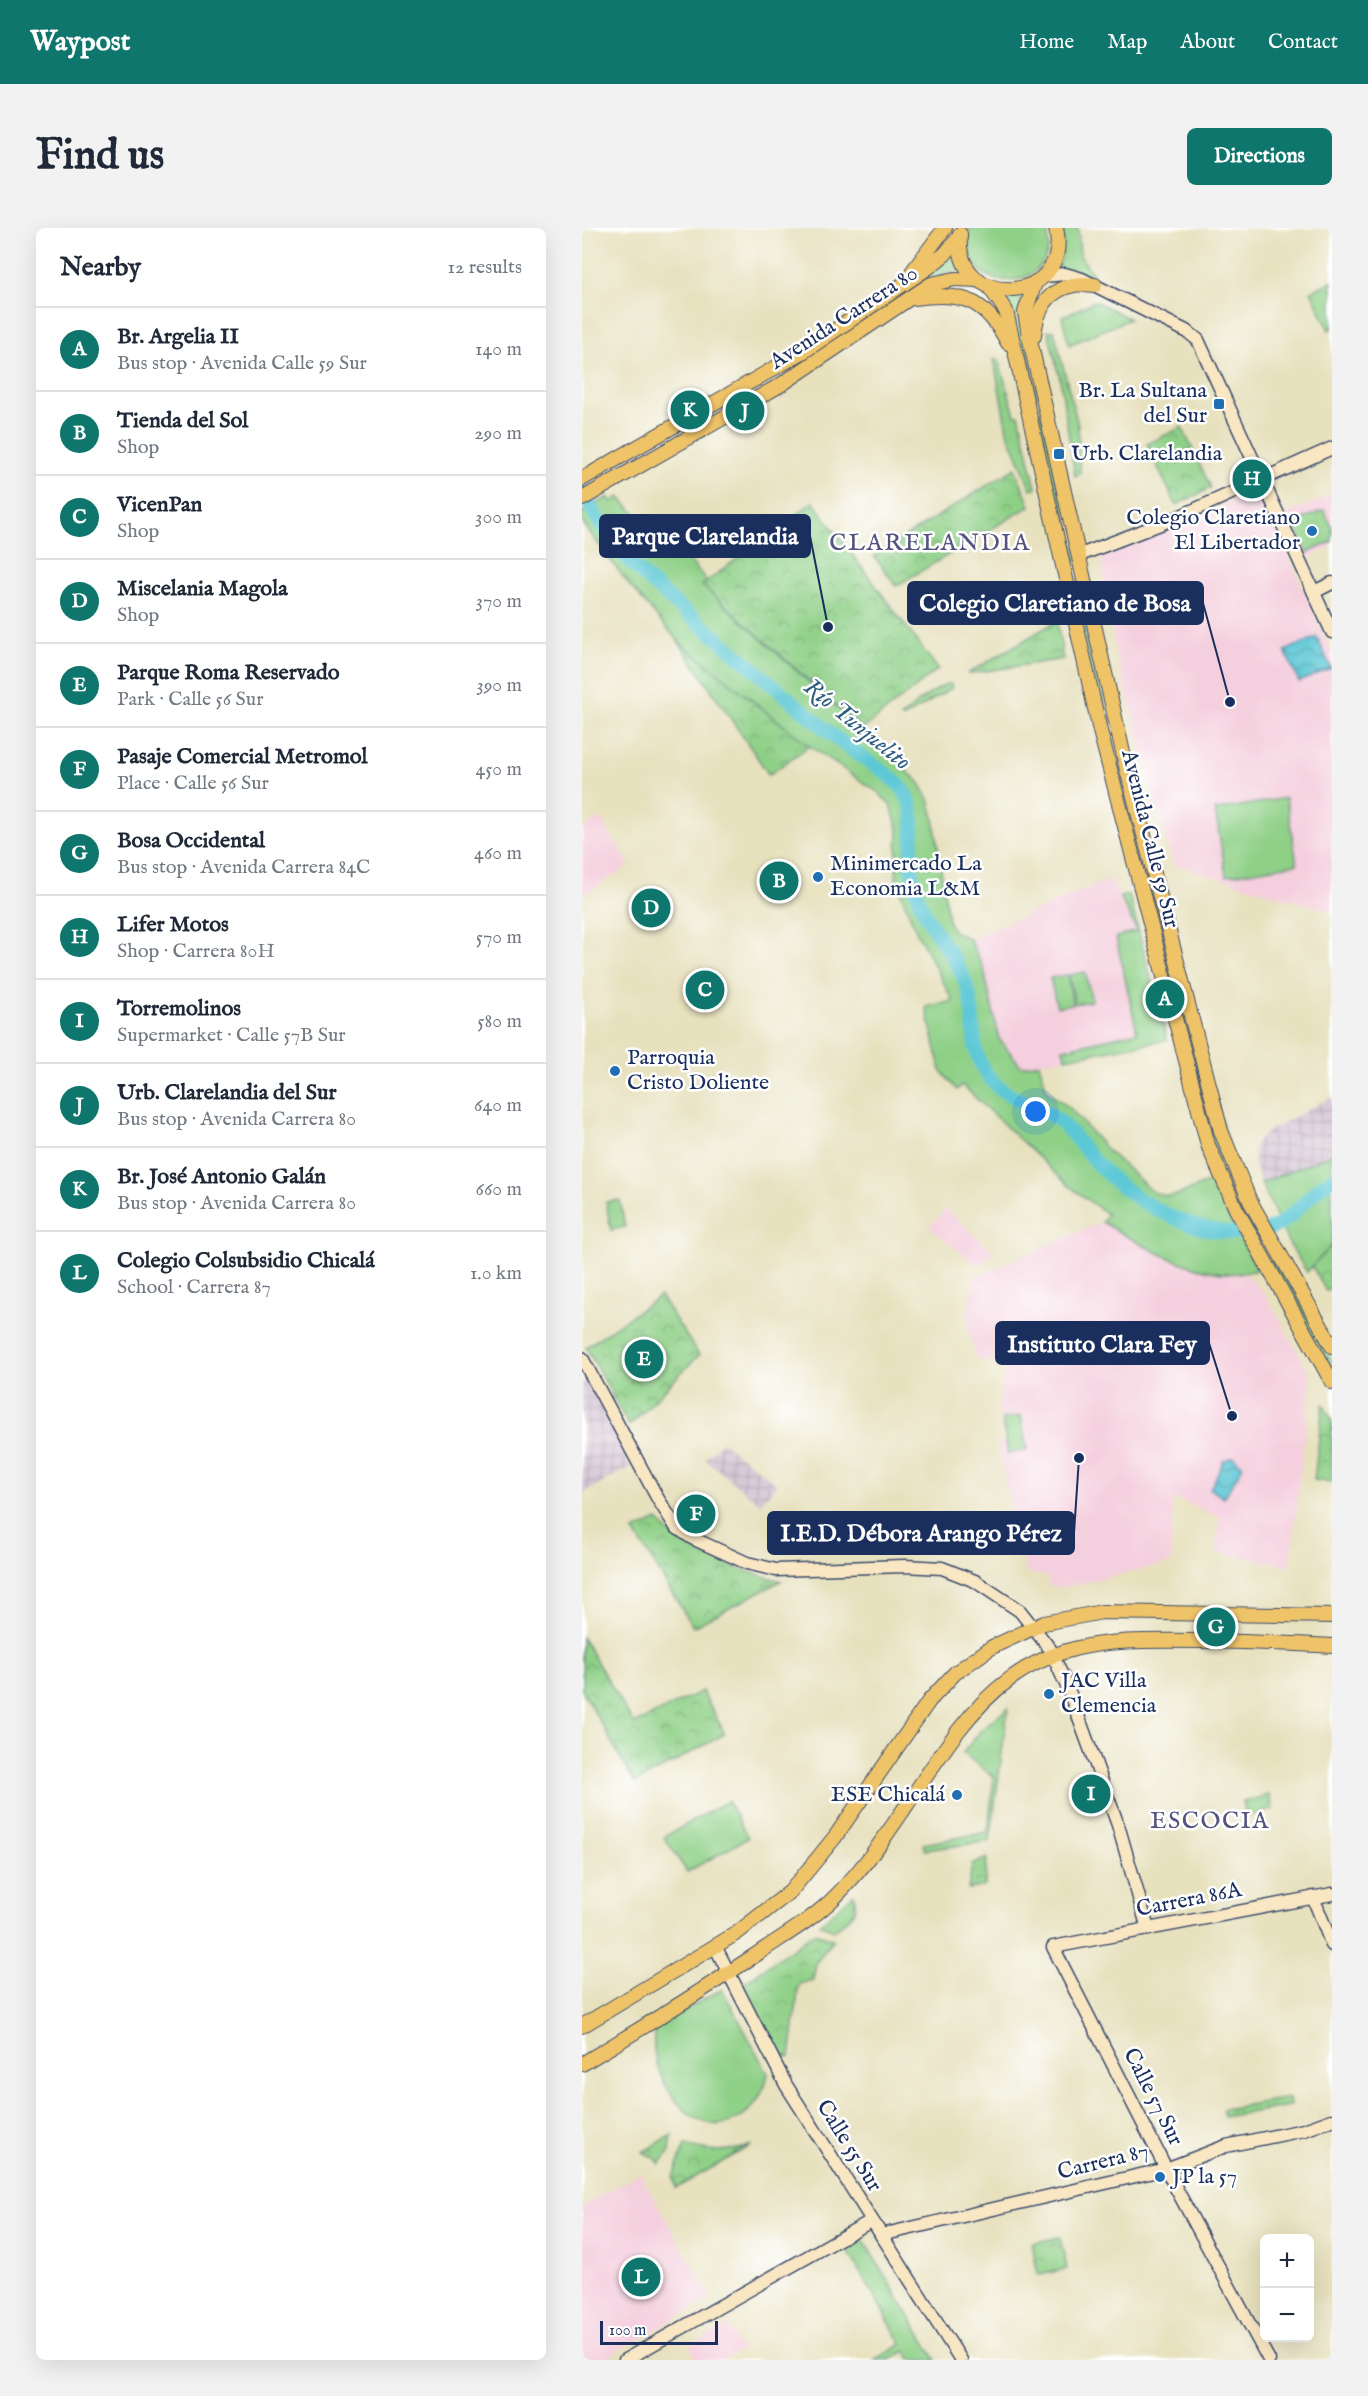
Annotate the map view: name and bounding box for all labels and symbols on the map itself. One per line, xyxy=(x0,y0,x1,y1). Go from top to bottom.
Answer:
street label: Avenida Carrera 80 xyxy=(764,260,923,377)
place label: Br. La Sultana del Sur xyxy=(1078,377,1207,430)
pin: K xyxy=(670,388,710,432)
pin: J xyxy=(726,388,764,434)
marker: Br. La Sultana del Sur xyxy=(1212,397,1226,411)
place label: Urb. Clarelandia xyxy=(1071,440,1223,468)
marker: Urb. Clarelandia xyxy=(1052,447,1066,461)
pin: H xyxy=(1232,456,1272,502)
place label: Colegio Claretiano El Libertador xyxy=(1126,504,1300,557)
callout: Parque Clarelandia xyxy=(600,515,810,557)
text: Parque Clarelandia xyxy=(612,522,799,553)
marker: Colegio Claretiano El Libertador xyxy=(1305,524,1319,538)
district label: CLARELANDIA xyxy=(829,528,1031,559)
callout: Colegio Claretiano de Bosa xyxy=(908,582,1203,624)
text: Colegio Claretiano de Bosa xyxy=(919,589,1191,620)
water label: Río Tunjuelito xyxy=(797,672,917,778)
street label: Avenida Calle 59 Sur xyxy=(1114,746,1186,931)
place label: Minimercado La Economia L&M xyxy=(830,850,982,903)
pin: B xyxy=(760,858,798,904)
marker: Minimercado La Economia L&M xyxy=(811,870,825,884)
pin: D xyxy=(632,886,670,930)
pin: C xyxy=(686,968,724,1012)
pin: A xyxy=(1146,976,1184,1022)
place label: Parroquia Cristo Doliente xyxy=(627,1044,769,1097)
marker: Parroquia Cristo Doliente xyxy=(608,1064,622,1078)
your location xyxy=(1021,1097,1050,1126)
callout: Instituto Clara Fey xyxy=(996,1322,1209,1364)
text: Instituto Clara Fey xyxy=(1007,1330,1198,1361)
pin: E xyxy=(624,1336,664,1382)
pin: F xyxy=(676,1492,716,1536)
callout: I.E.D. Débora Arango Pérez xyxy=(768,1512,1074,1554)
text: I.E.D. Débora Arango Pérez xyxy=(780,1519,1062,1550)
pin: G xyxy=(1196,1604,1236,1650)
place label: JAC Villa Clemencia xyxy=(1058,1667,1157,1720)
marker: JAC Villa Clemencia xyxy=(1042,1687,1056,1701)
pin: I xyxy=(1072,1772,1110,1816)
place label: ESE Chicalá xyxy=(831,1781,945,1809)
marker: ESE Chicalá xyxy=(950,1788,964,1802)
district label: ESCOCIA xyxy=(1150,1806,1270,1837)
street label: Carrera 86A xyxy=(1134,1876,1245,1924)
street label: Calle 57 Sur xyxy=(1116,2043,1190,2151)
street label: Calle 55 Sur xyxy=(810,2095,888,2197)
street label: Carrera 87 xyxy=(1055,2137,1151,2187)
place label: JP la 57 xyxy=(1169,2163,1237,2191)
marker: JP la 57 xyxy=(1153,2170,1167,2184)
pin: L xyxy=(622,2254,660,2300)
scale bar xyxy=(600,2318,718,2346)

